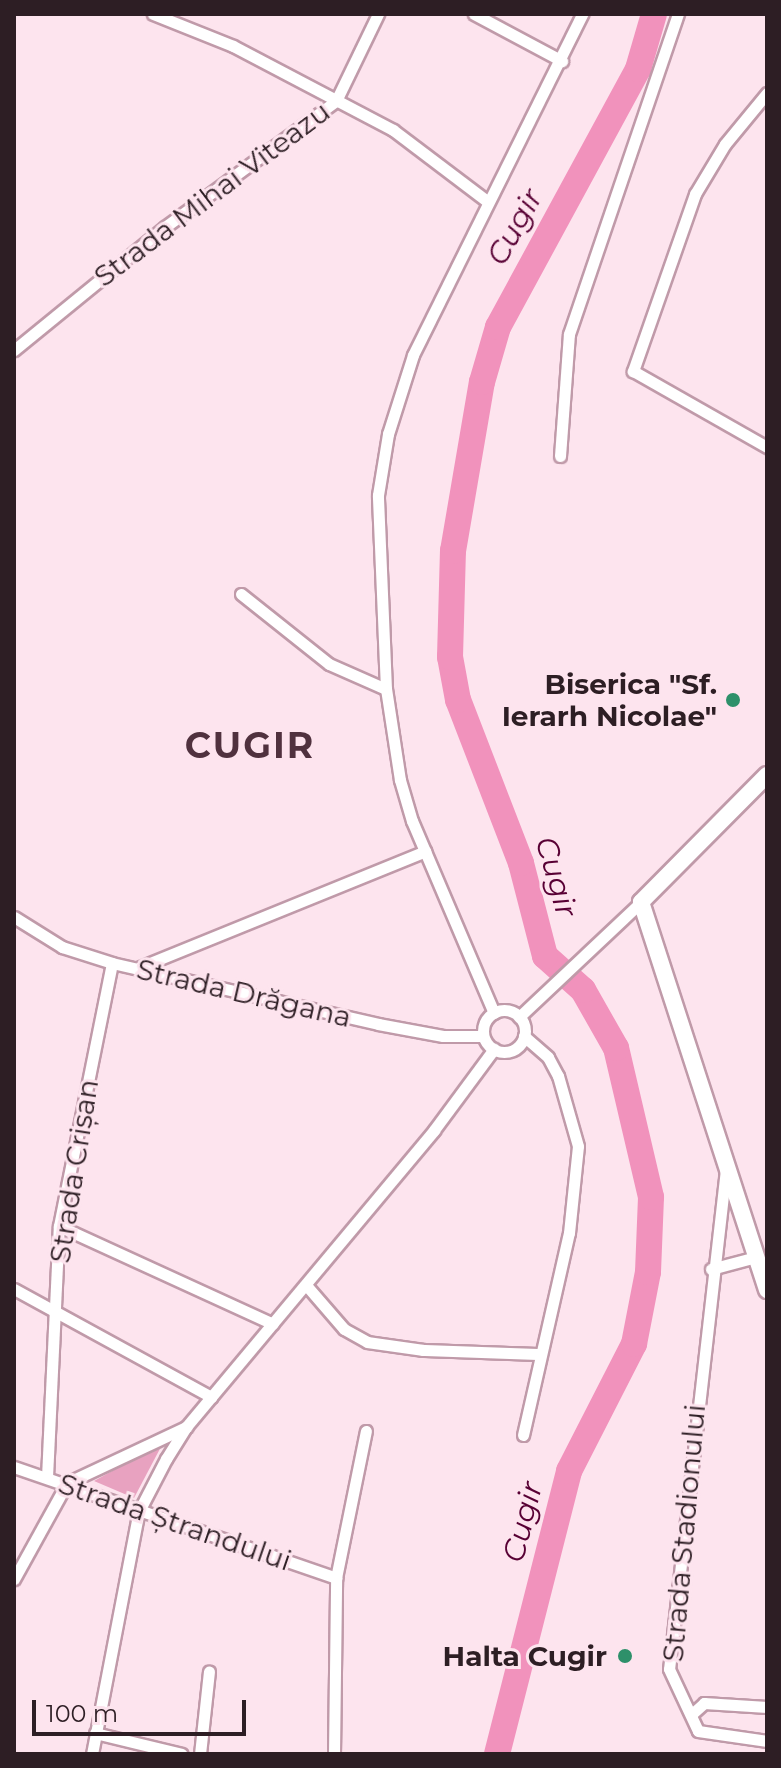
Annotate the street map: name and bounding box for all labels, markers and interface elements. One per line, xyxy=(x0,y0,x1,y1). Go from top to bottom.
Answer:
street label: Strada Mihai Viteazu xyxy=(88,95,336,293)
water label: Cugir xyxy=(479,182,551,272)
place label: Biserica "Sf. Ierarh Nicolae" xyxy=(502,667,717,733)
marker: Biserica "Sf. Ierarh Nicolae" xyxy=(724,691,742,709)
district label: CUGIR xyxy=(185,724,315,768)
water label: Cugir xyxy=(527,833,585,921)
street label: Strada Drăgana xyxy=(134,952,354,1034)
street label: Strada Crișan xyxy=(43,1077,105,1265)
street label: Strada Stadionului xyxy=(656,1403,712,1663)
street label: Strada Ștrandului xyxy=(54,1466,296,1578)
water label: Cugir xyxy=(496,1478,550,1566)
place label: Halta Cugir xyxy=(443,1639,607,1673)
marker: Halta Cugir xyxy=(614,1645,636,1667)
scale bar xyxy=(36,1684,250,1734)
text: 100 m xyxy=(46,1699,118,1728)

